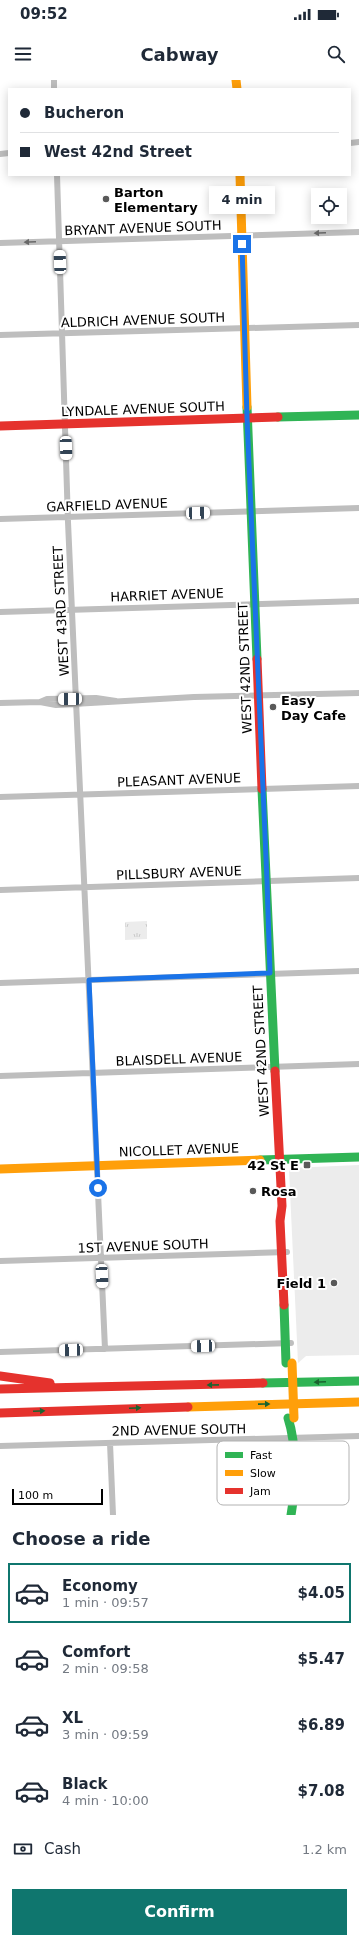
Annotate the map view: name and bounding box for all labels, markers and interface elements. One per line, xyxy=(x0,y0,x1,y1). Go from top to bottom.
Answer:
text: 09:52 xyxy=(20,5,68,23)
icon: menu xyxy=(12,43,34,65)
icon: search xyxy=(325,43,347,65)
text: Cabway xyxy=(140,44,219,65)
text: Bucheron xyxy=(44,104,124,122)
text: West 42nd Street xyxy=(44,143,192,161)
place label: Barton Elementary xyxy=(114,185,198,215)
callout: 4 min xyxy=(209,186,275,214)
map controls xyxy=(311,188,347,224)
button: locate xyxy=(311,188,347,224)
text: 4 min xyxy=(222,192,262,207)
marker: Barton Elementary xyxy=(101,194,111,204)
street label: BRYANT AVENUE SOUTH xyxy=(64,218,222,238)
one-way arrow xyxy=(314,230,326,237)
route end xyxy=(233,235,251,253)
one-way arrow xyxy=(24,239,36,246)
car xyxy=(54,250,66,274)
street label: ALDRICH AVENUE SOUTH xyxy=(61,310,225,330)
street label: LYNDALE AVENUE SOUTH xyxy=(61,399,225,419)
car xyxy=(60,436,72,460)
street label: GARFIELD AVENUE xyxy=(46,495,168,515)
car xyxy=(186,507,210,519)
street label: WEST 43RD STREET xyxy=(50,545,72,677)
street label: HARRIET AVENUE xyxy=(110,586,224,604)
street label: WEST 42ND STREET xyxy=(235,602,255,734)
car xyxy=(58,693,82,705)
place label: Easy Day Cafe xyxy=(281,693,346,723)
marker: Easy Day Cafe xyxy=(268,702,278,712)
street label: PLEASANT AVENUE xyxy=(117,770,241,790)
street label: PILLSBURY AVENUE xyxy=(116,863,242,883)
street label: WEST 42ND STREET xyxy=(250,985,272,1117)
street label: BLAISDELL AVENUE xyxy=(115,1049,243,1069)
street label: NICOLLET AVENUE xyxy=(119,1140,239,1160)
place label: 42 St E xyxy=(247,1158,299,1173)
marker: 42 St E xyxy=(302,1160,312,1170)
route start xyxy=(89,1179,107,1197)
place label: Rosa xyxy=(261,1184,296,1199)
marker: Rosa xyxy=(248,1186,258,1196)
street label: 1ST AVENUE SOUTH xyxy=(77,1236,209,1256)
car xyxy=(95,1264,109,1288)
place label: Field 1 xyxy=(277,1276,326,1291)
marker: Field 1 xyxy=(329,1278,339,1288)
car xyxy=(191,1340,215,1352)
car xyxy=(59,1344,83,1356)
one-way arrow xyxy=(313,1379,326,1385)
one-way arrow xyxy=(206,1382,219,1388)
one-way arrow xyxy=(258,1401,271,1407)
one-way arrow xyxy=(129,1404,141,1411)
one-way arrow xyxy=(33,1408,45,1415)
street label: 2ND AVENUE SOUTH xyxy=(112,1421,246,1439)
legend xyxy=(217,1441,349,1505)
text: Fast xyxy=(250,1449,273,1462)
text: Slow xyxy=(250,1467,276,1480)
text: Jam xyxy=(249,1485,271,1498)
scale bar xyxy=(12,1487,103,1506)
text: 100 m xyxy=(18,1489,53,1502)
text: Choose a ride xyxy=(12,1528,151,1549)
icon: car xyxy=(14,1575,50,1611)
text: Economy xyxy=(62,1577,138,1595)
text: $4.05 xyxy=(298,1584,345,1602)
text: 1 min · 09:57 xyxy=(62,1595,149,1610)
icon: car xyxy=(14,1641,50,1677)
text: Comfort xyxy=(62,1643,130,1661)
text: $5.47 xyxy=(298,1650,345,1668)
text: 2 min · 09:58 xyxy=(62,1661,149,1676)
icon: car xyxy=(14,1707,50,1743)
text: XL xyxy=(62,1709,83,1727)
text: $6.89 xyxy=(298,1716,345,1734)
text: 3 min · 09:59 xyxy=(62,1727,149,1742)
icon: car xyxy=(14,1773,50,1809)
text: Black xyxy=(62,1775,108,1793)
text: $7.08 xyxy=(298,1782,345,1800)
text: 4 min · 10:00 xyxy=(62,1793,149,1808)
icon: cash xyxy=(12,1838,34,1860)
text: Cash xyxy=(44,1840,81,1858)
text: 1.2 km xyxy=(302,1842,347,1857)
button: Confirm xyxy=(12,1889,347,1935)

